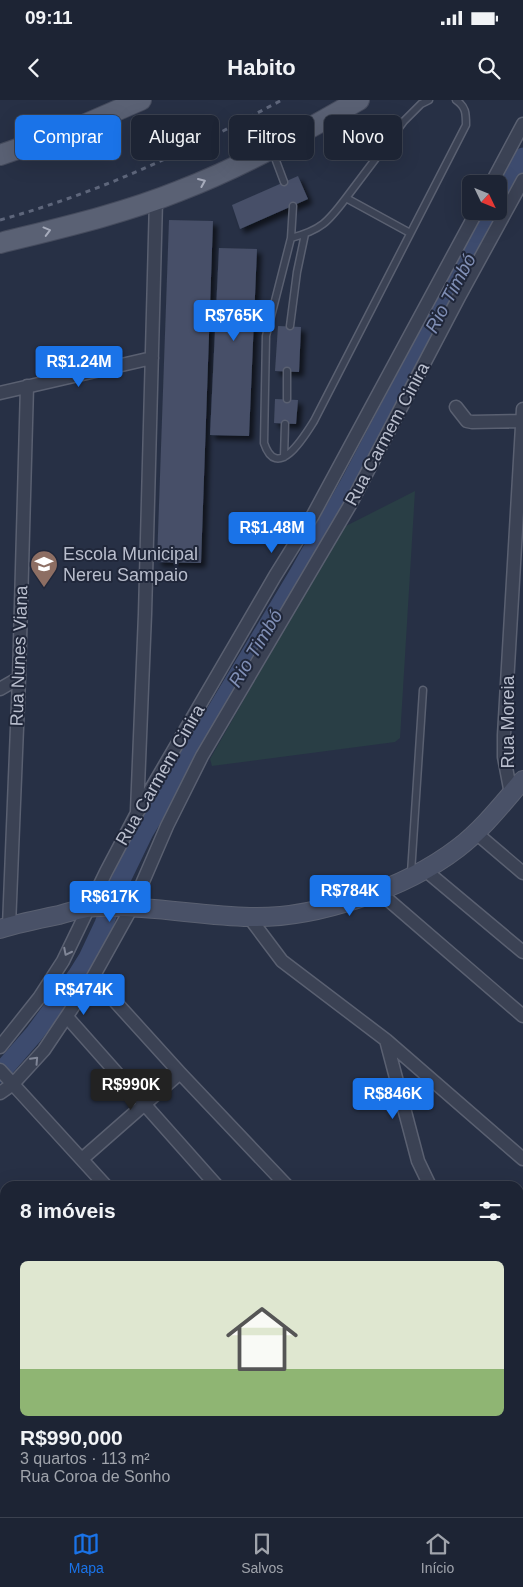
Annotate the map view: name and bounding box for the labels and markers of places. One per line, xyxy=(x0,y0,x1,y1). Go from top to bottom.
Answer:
pin: R$765K xyxy=(193,300,275,342)
pin: R$1.24M xyxy=(33,346,125,388)
pin: R$1.48M xyxy=(226,512,318,554)
place label: Escola Municipal Nereu Sampaio xyxy=(63,544,198,585)
school or university icon: Escola Municipal Nereu Sampaio xyxy=(29,549,59,588)
pin: R$784K xyxy=(309,874,391,917)
pin: R$617K xyxy=(69,880,151,923)
pin: R$474K xyxy=(43,974,125,1016)
pin: R$990K xyxy=(90,1068,172,1111)
pin: R$846K xyxy=(352,1078,434,1120)

